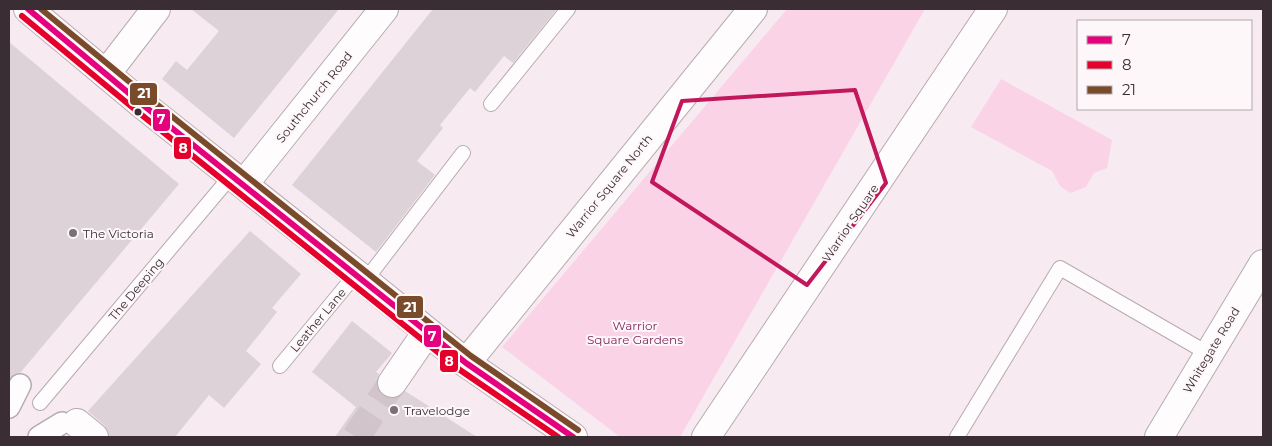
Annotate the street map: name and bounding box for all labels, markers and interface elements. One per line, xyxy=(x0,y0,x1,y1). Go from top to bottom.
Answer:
legend xyxy=(1077,20,1252,110)
text: 7 xyxy=(1122,30,1131,49)
street label: Southchurch Road xyxy=(273,48,355,146)
text: 8 xyxy=(1122,55,1132,74)
text: 21 xyxy=(1122,80,1136,99)
line badge: 21 xyxy=(129,82,158,106)
text: 21 xyxy=(137,84,151,102)
unlabelled marker xyxy=(133,107,143,117)
line badge: 7 xyxy=(152,108,171,132)
text: 7 xyxy=(157,110,166,128)
street label: Warrior Square North xyxy=(563,131,655,241)
line badge: 8 xyxy=(173,136,192,160)
text: 8 xyxy=(178,139,188,157)
street label: Warrior Square xyxy=(818,181,882,265)
place label: The Victoria xyxy=(83,226,154,241)
marker: The Victoria xyxy=(67,227,79,239)
street label: The Deeping xyxy=(105,254,167,324)
street label: Leather Lane xyxy=(287,285,349,355)
line badge: 21 xyxy=(396,295,424,319)
text: 21 xyxy=(403,298,417,316)
street label: Whitegate Road xyxy=(1179,304,1243,396)
park label: Warrior Square Gardens xyxy=(587,318,683,347)
line badge: 7 xyxy=(423,324,442,348)
text: 7 xyxy=(428,327,437,345)
line badge: 8 xyxy=(439,349,459,373)
text: 8 xyxy=(444,352,454,370)
place label: Travelodge xyxy=(404,403,470,418)
marker: Travelodge xyxy=(388,404,400,416)

